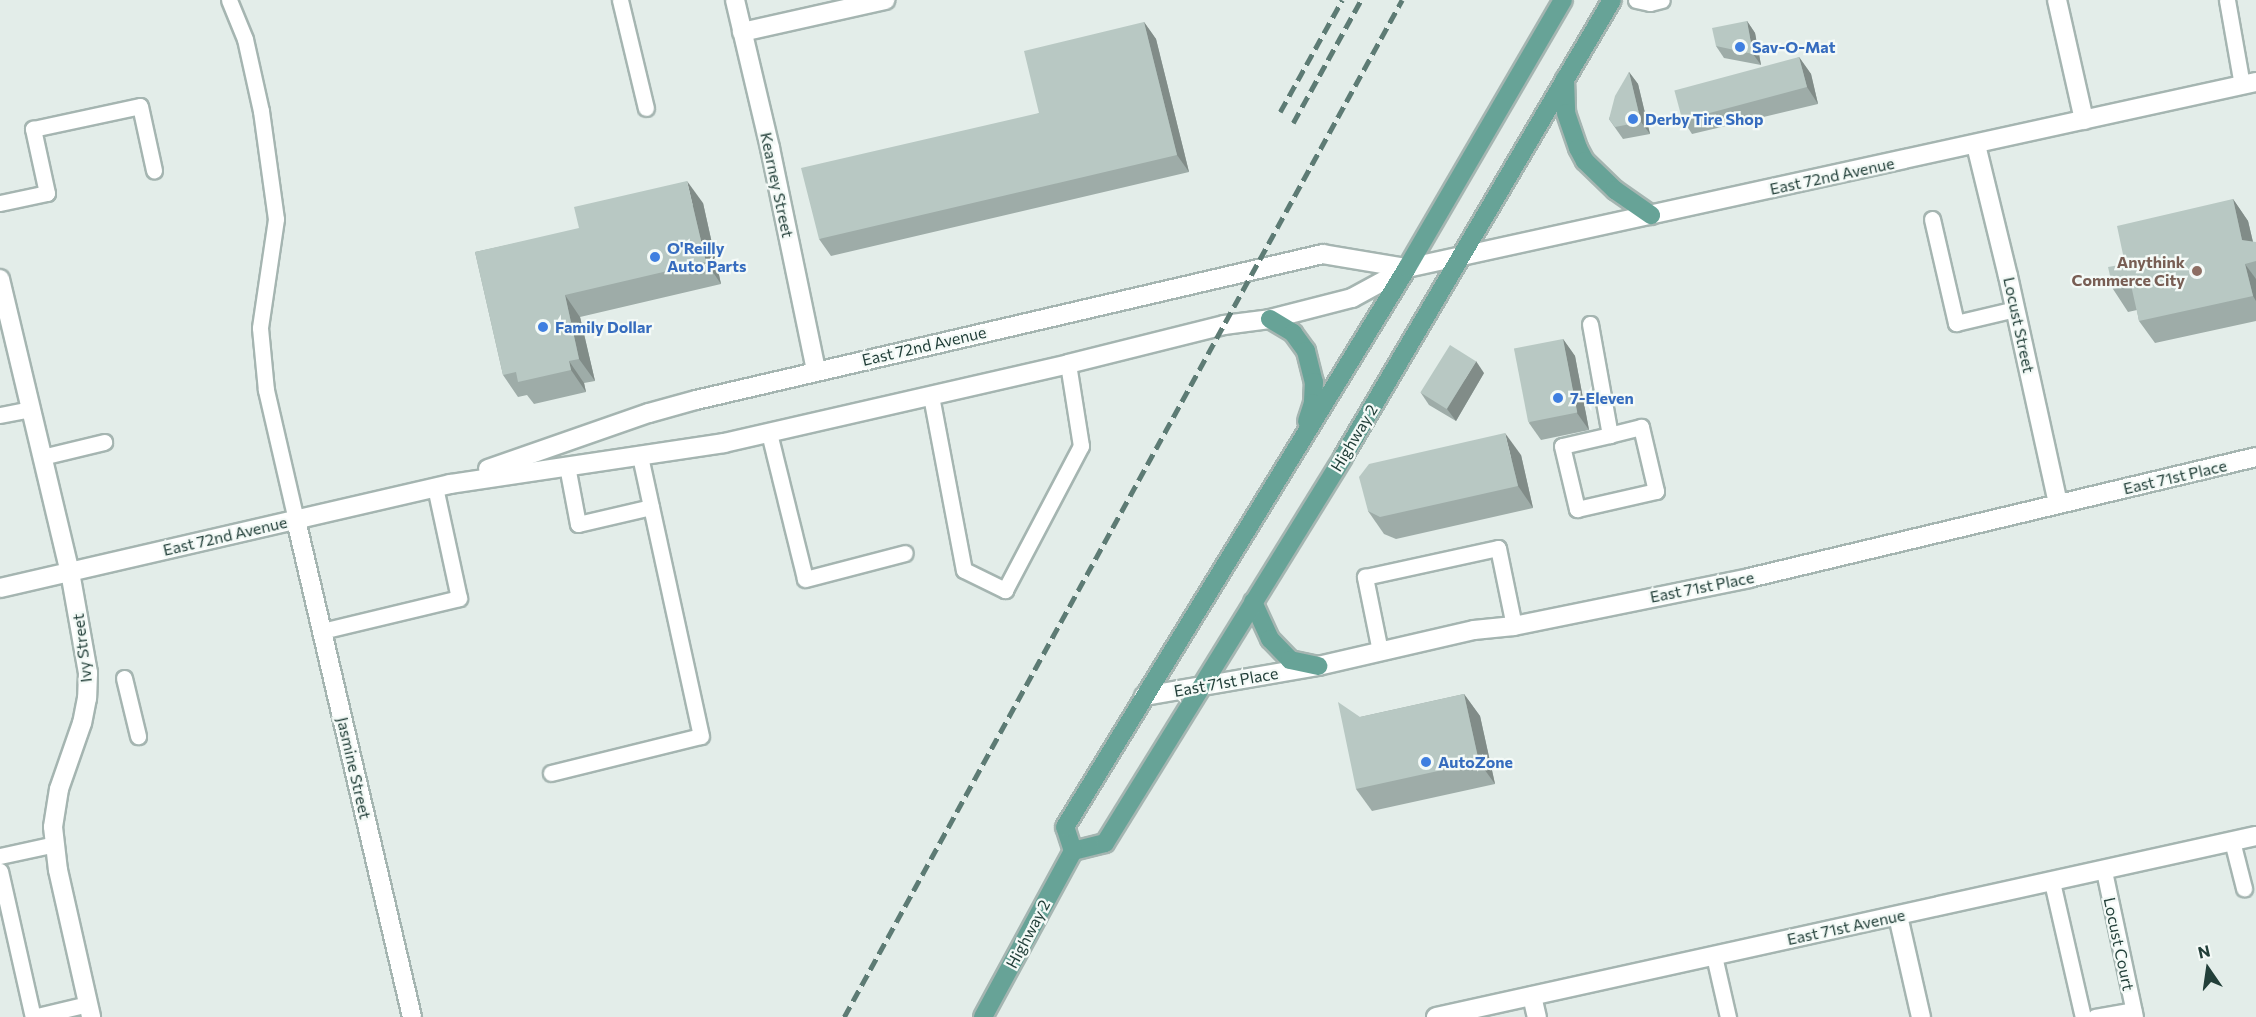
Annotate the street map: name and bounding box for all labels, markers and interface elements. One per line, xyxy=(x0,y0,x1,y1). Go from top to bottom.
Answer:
place label: Sav-O-Mat xyxy=(1752,37,1836,57)
marker: Sav-O-Mat xyxy=(1733,40,1747,54)
place label: Derby Tire Shop xyxy=(1645,109,1763,129)
marker: Derby Tire Shop xyxy=(1626,112,1640,126)
street label: Kearney Street xyxy=(756,131,798,239)
street label: East 72nd Avenue xyxy=(1768,153,1896,199)
place label: O'Reilly Auto Parts xyxy=(667,238,746,276)
marker: O'Reilly Auto Parts xyxy=(648,250,662,264)
place label: Anythink Commerce City xyxy=(2072,252,2185,290)
marker: Anythink Commerce City xyxy=(2190,264,2204,278)
street label: Locust Street xyxy=(1999,275,2039,375)
place label: Family Dollar xyxy=(555,317,652,337)
marker: Family Dollar xyxy=(536,320,550,334)
street label: East 72nd Avenue xyxy=(860,322,988,370)
place label: 7-Eleven xyxy=(1570,388,1634,408)
marker: 7-Eleven xyxy=(1551,391,1565,405)
street label: Highway 2 xyxy=(1327,401,1381,475)
street label: East 71st Place xyxy=(2121,456,2229,498)
street label: East 72nd Avenue xyxy=(161,512,289,560)
street label: East 71st Place xyxy=(1648,567,1756,607)
street label: Ivy Street xyxy=(68,612,96,684)
street label: East 71st Place xyxy=(1172,663,1280,701)
street label: Jasmine Street xyxy=(333,715,375,821)
place label: AutoZone xyxy=(1438,752,1513,772)
marker: AutoZone xyxy=(1419,755,1433,769)
street label: Highway 2 xyxy=(1002,896,1054,972)
street label: Locust Court xyxy=(2100,896,2138,992)
street label: East 71st Avenue xyxy=(1785,905,1907,949)
north arrow xyxy=(2178,939,2238,999)
text: N xyxy=(2196,940,2212,962)

